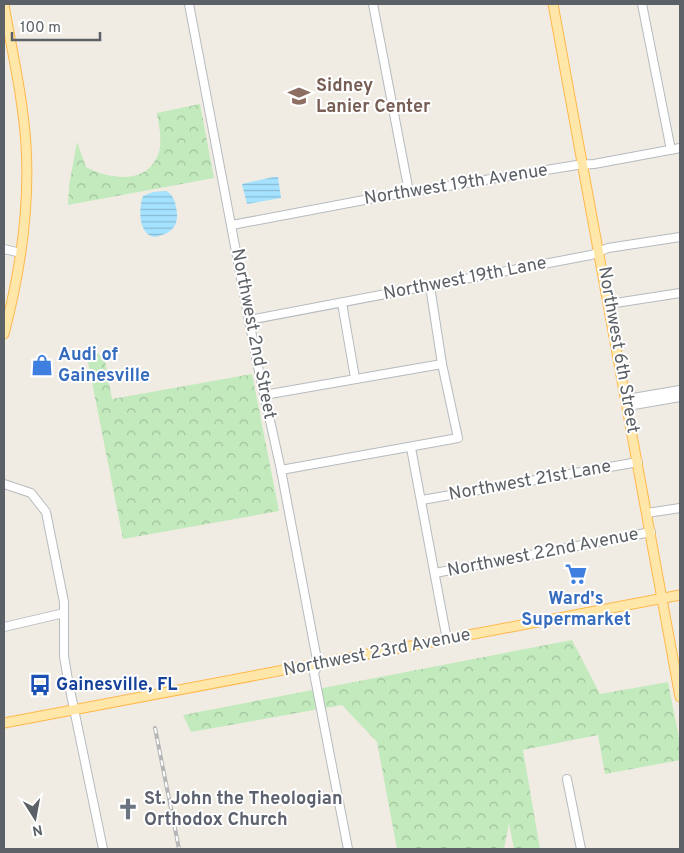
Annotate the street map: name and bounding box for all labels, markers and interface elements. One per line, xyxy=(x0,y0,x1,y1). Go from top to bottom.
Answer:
scale bar xyxy=(12,10,100,42)
text: 100 m xyxy=(20,19,61,38)
place label: Sidney Lanier Center xyxy=(316,75,431,119)
school or university icon: Sidney Lanier Center xyxy=(286,83,312,109)
street label: Northwest 19th Avenue xyxy=(363,159,549,211)
street label: Northwest 2nd Street xyxy=(225,247,281,421)
street label: Northwest 19th Lane xyxy=(381,252,549,306)
street label: Northwest 6th Street xyxy=(592,265,644,435)
place label: Audi of Gainesville xyxy=(58,344,150,388)
shop icon: Audi of Gainesville xyxy=(29,352,55,378)
street label: Northwest 21st Lane xyxy=(447,455,613,507)
street label: Northwest 22nd Avenue xyxy=(446,523,640,583)
supermarket icon: Ward's Supermarket xyxy=(563,561,589,587)
place label: Ward's Supermarket xyxy=(521,588,631,632)
street label: Northwest 23rd Avenue xyxy=(281,624,473,682)
bus stop icon: Gainesville, FL xyxy=(27,672,53,698)
place label: Gainesville, FL xyxy=(56,674,177,697)
place label: St. John the Theologian Orthodox Church xyxy=(144,788,343,832)
north arrow xyxy=(10,793,60,843)
church icon: St. John the Theologian Orthodox Church xyxy=(115,796,141,822)
text: N xyxy=(31,820,44,839)

